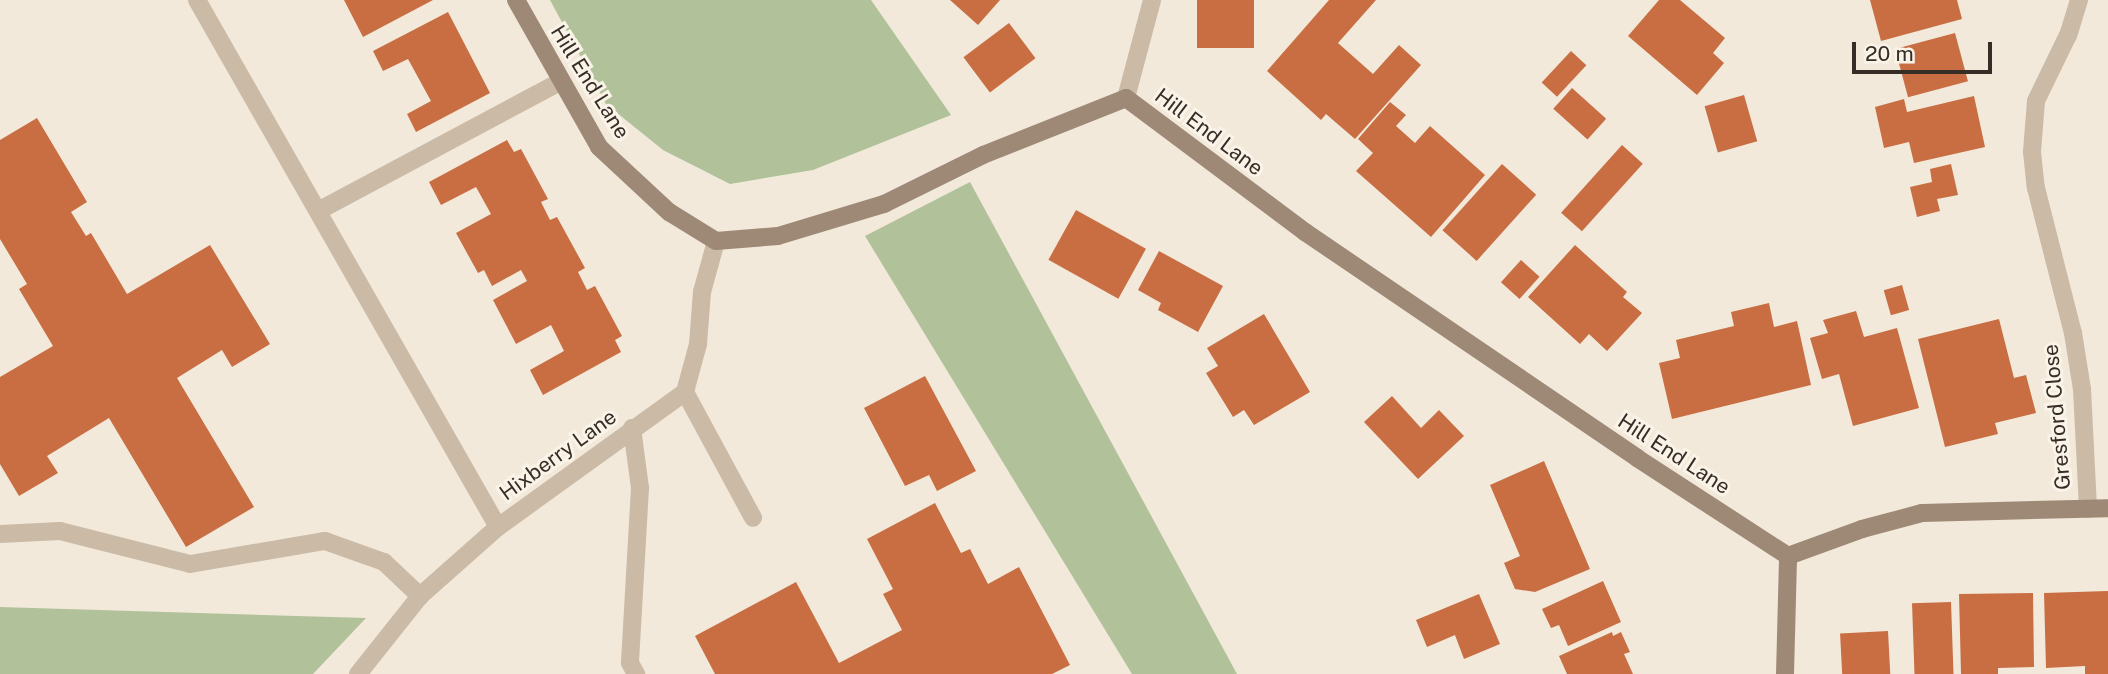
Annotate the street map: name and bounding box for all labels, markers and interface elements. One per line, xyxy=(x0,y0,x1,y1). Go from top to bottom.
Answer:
street label: Hill End Lane xyxy=(545,21,635,143)
scale bar xyxy=(1856,28,1996,72)
text: 20 m xyxy=(1865,41,1914,66)
street label: Hill End Lane xyxy=(1150,83,1268,181)
street label: Gresford Close xyxy=(2038,343,2076,491)
street label: Hixberry Lane xyxy=(495,404,621,506)
street label: Hill End Lane xyxy=(1613,408,1735,500)

